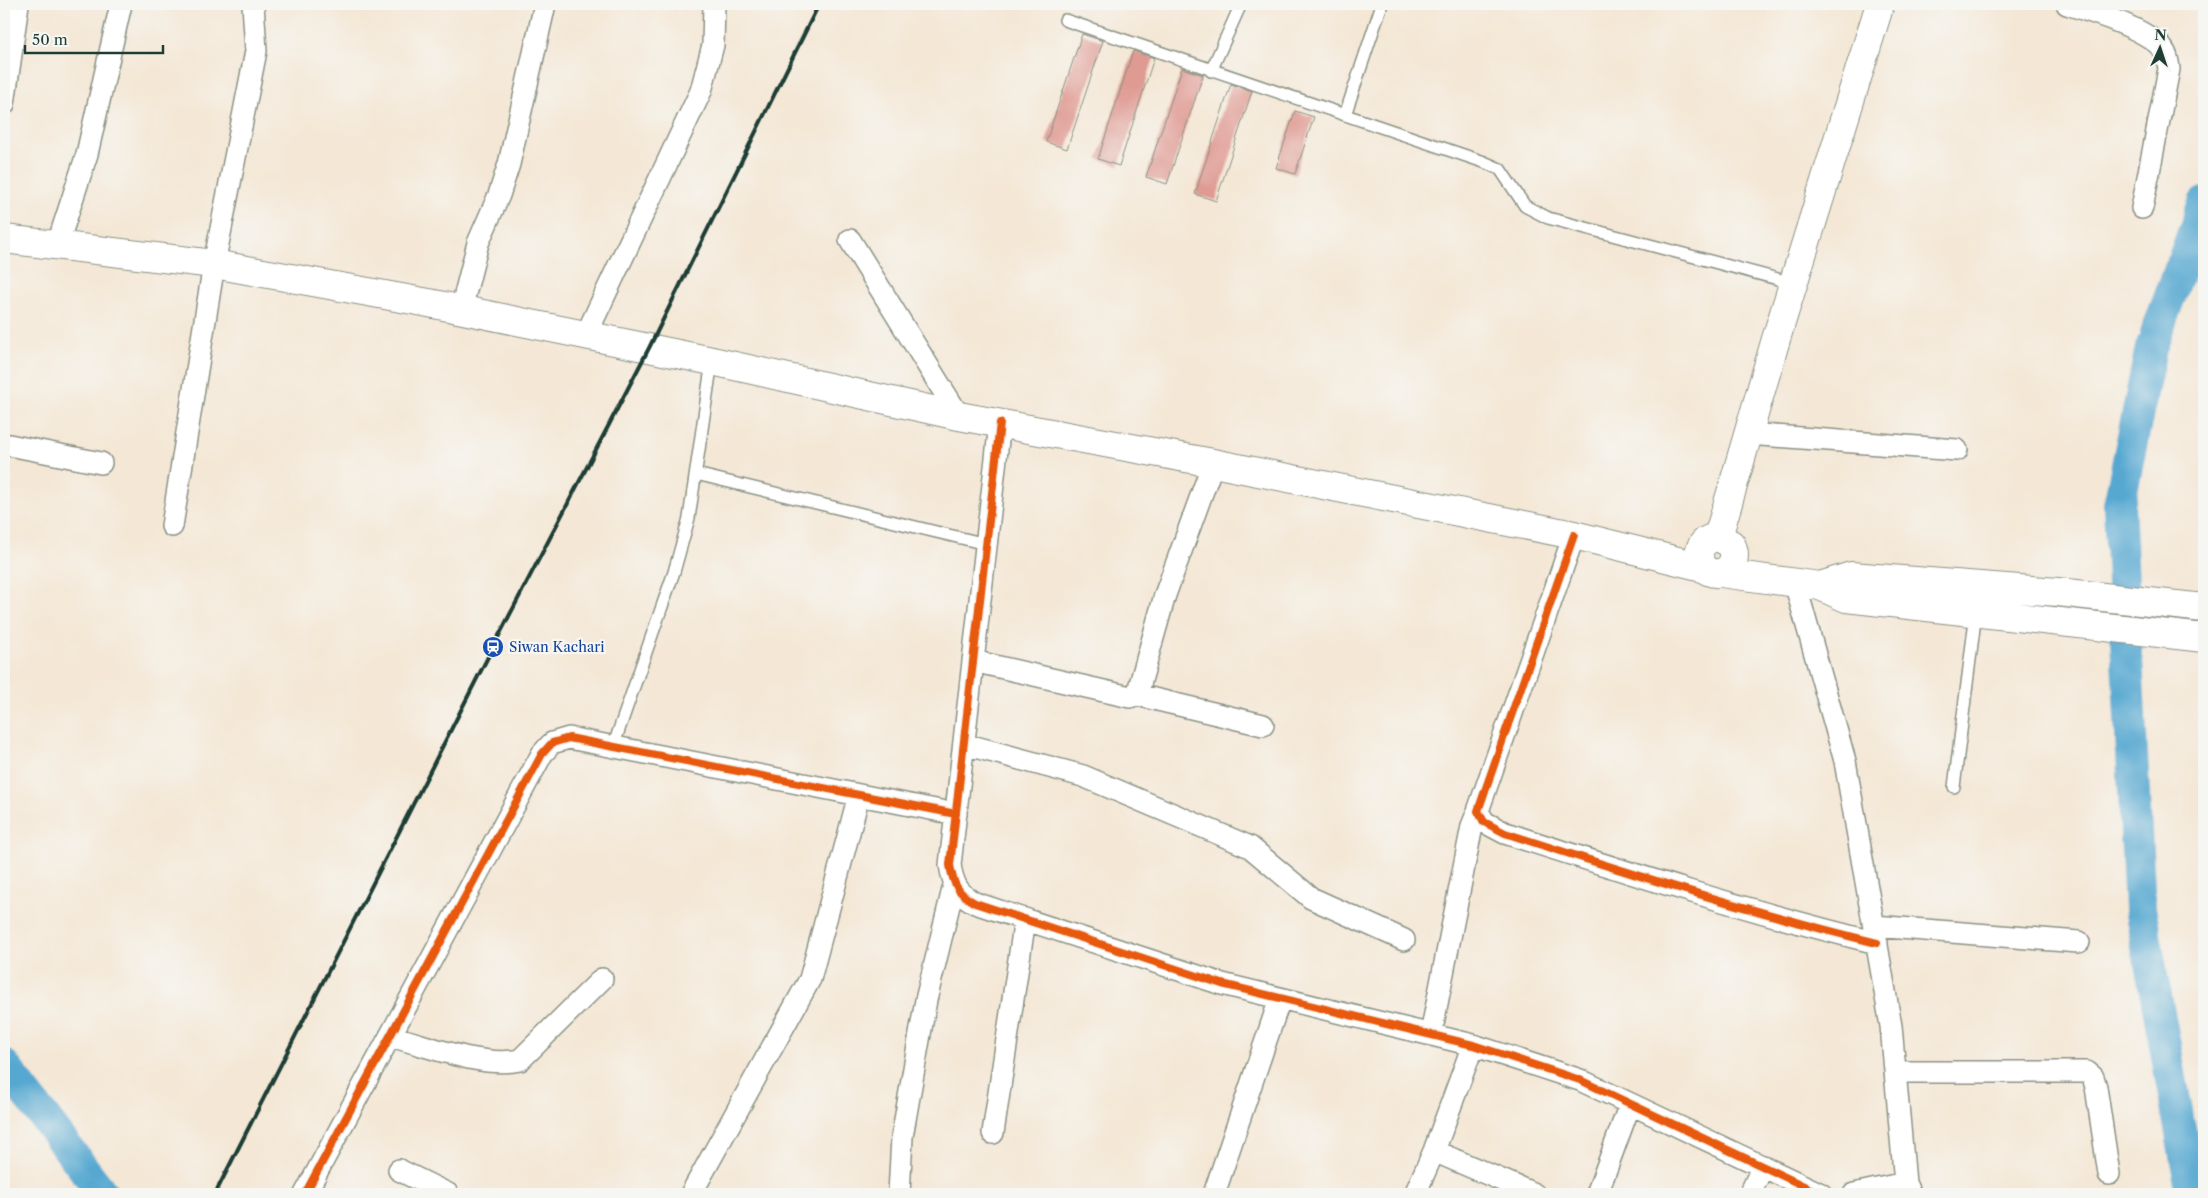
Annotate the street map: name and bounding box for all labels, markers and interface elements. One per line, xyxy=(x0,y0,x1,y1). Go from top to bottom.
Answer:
scale bar xyxy=(25,22,162,54)
north arrow xyxy=(2136,22,2186,72)
text: N xyxy=(2154,26,2167,44)
text: 50 m xyxy=(32,30,68,49)
station icon: Siwan Kachari xyxy=(481,635,505,659)
place label: Siwan Kachari xyxy=(509,638,605,656)

